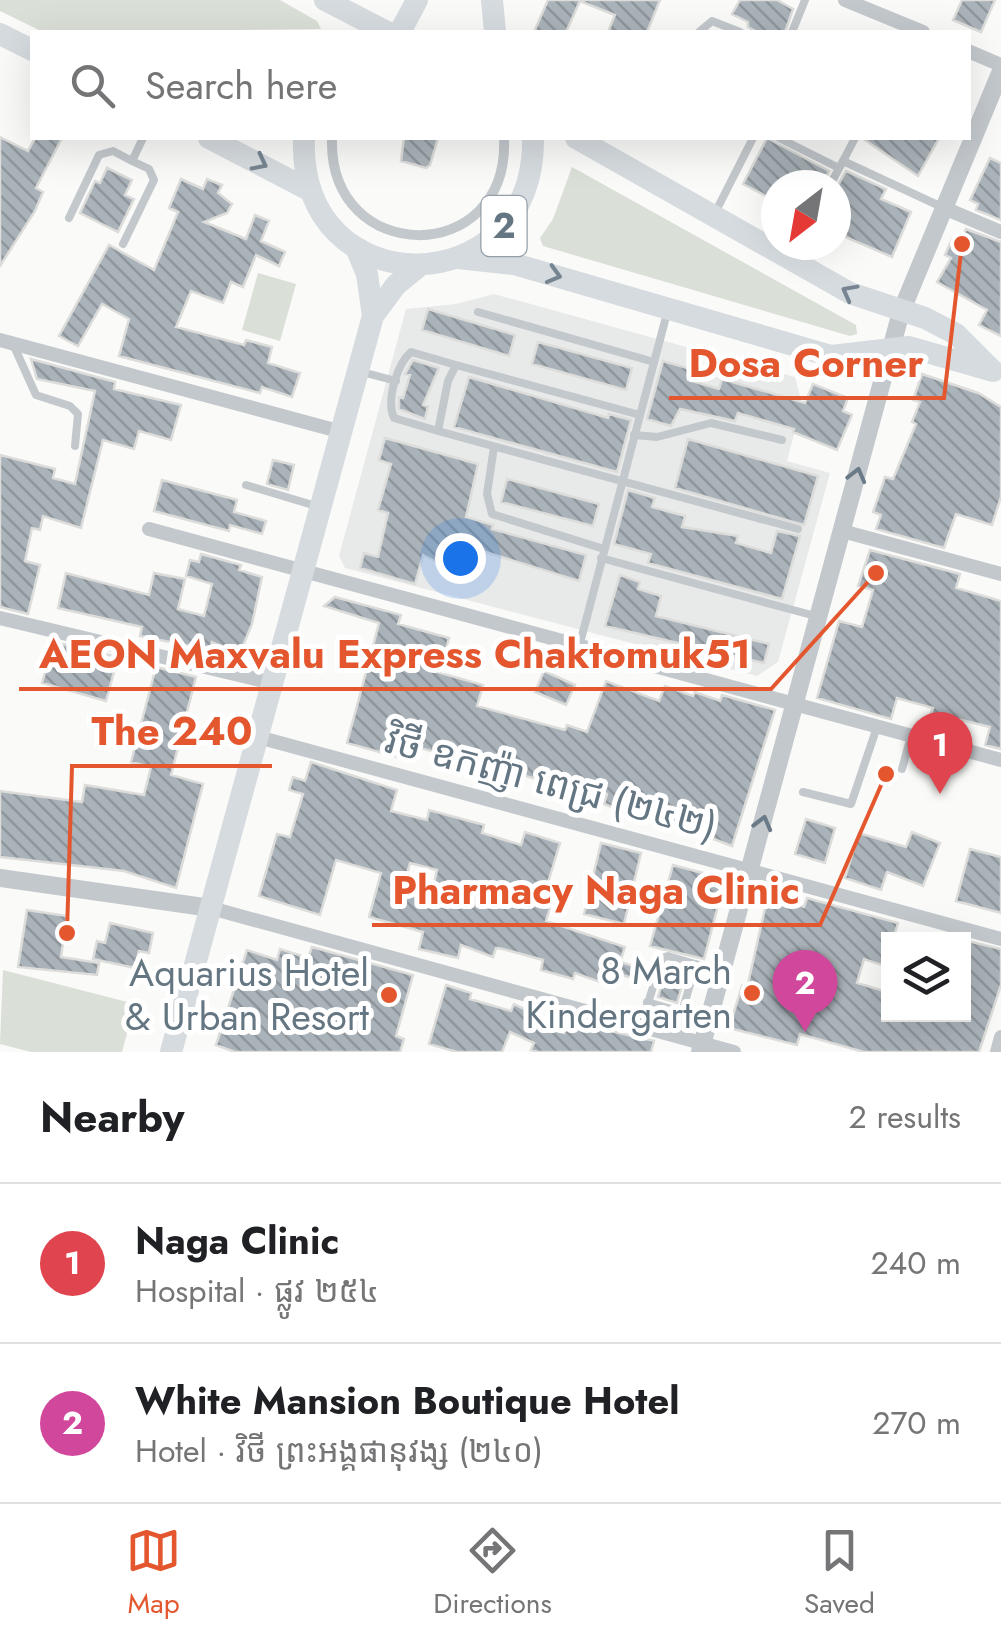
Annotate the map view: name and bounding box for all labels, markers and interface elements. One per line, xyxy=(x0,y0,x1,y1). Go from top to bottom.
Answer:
search box xyxy=(30,30,971,140)
icon: search xyxy=(65,58,120,113)
text: Search here xyxy=(145,58,337,113)
one-way arrow xyxy=(249,150,267,170)
north arrow xyxy=(761,170,851,260)
road number: 2 xyxy=(482,196,526,256)
one-way arrow xyxy=(544,263,561,284)
one-way arrow xyxy=(842,285,860,305)
callout: Dosa Corner xyxy=(669,328,944,398)
text: Dosa Corner xyxy=(688,334,924,392)
one-way arrow xyxy=(846,467,867,485)
your location xyxy=(435,533,486,584)
callout: AEON Maxvalu Express Chaktomuk51 xyxy=(19,619,771,689)
text: AEON Maxvalu Express Chaktomuk51 xyxy=(38,625,751,683)
callout: The 240 xyxy=(72,696,272,766)
text: The 240 xyxy=(92,702,252,760)
street label: វិថី ឧកញ៉ា ពេជ្រ (២៤២) xyxy=(379,712,723,853)
pin: 1 xyxy=(908,712,972,794)
one-way arrow xyxy=(751,815,772,832)
callout: Pharmacy Naga Clinic xyxy=(372,855,820,925)
text: Pharmacy Naga Clinic xyxy=(392,861,800,919)
map controls xyxy=(881,932,971,1022)
button: layers xyxy=(881,932,971,1022)
place label: 8 March Kindergarten xyxy=(525,943,732,1042)
place label: Aquarius Hotel & Urban Resort xyxy=(125,945,369,1044)
pin: 2 xyxy=(772,950,838,1032)
marker: 8 March Kindergarten xyxy=(741,982,763,1004)
marker: Aquarius Hotel & Urban Resort xyxy=(378,984,400,1006)
text: Nearby xyxy=(40,1087,184,1148)
text: 2 results xyxy=(849,1094,961,1140)
text: Naga Clinic xyxy=(135,1213,339,1268)
text: 1 xyxy=(64,1240,81,1286)
text: 240 m xyxy=(870,1240,961,1286)
text: Hospital · ផ្លូវ ២៥៤ xyxy=(135,1268,379,1314)
text: White Mansion Boutique Hotel xyxy=(135,1373,679,1428)
text: 2 xyxy=(62,1400,83,1446)
text: 270 m xyxy=(872,1400,961,1446)
text: Hotel · វិថី ព្រះអង្គផានុវង្ស (២៤០) xyxy=(135,1428,543,1474)
tab: Map xyxy=(126,1523,181,1624)
tab: Directions xyxy=(433,1523,552,1624)
tab: Saved xyxy=(804,1523,875,1624)

